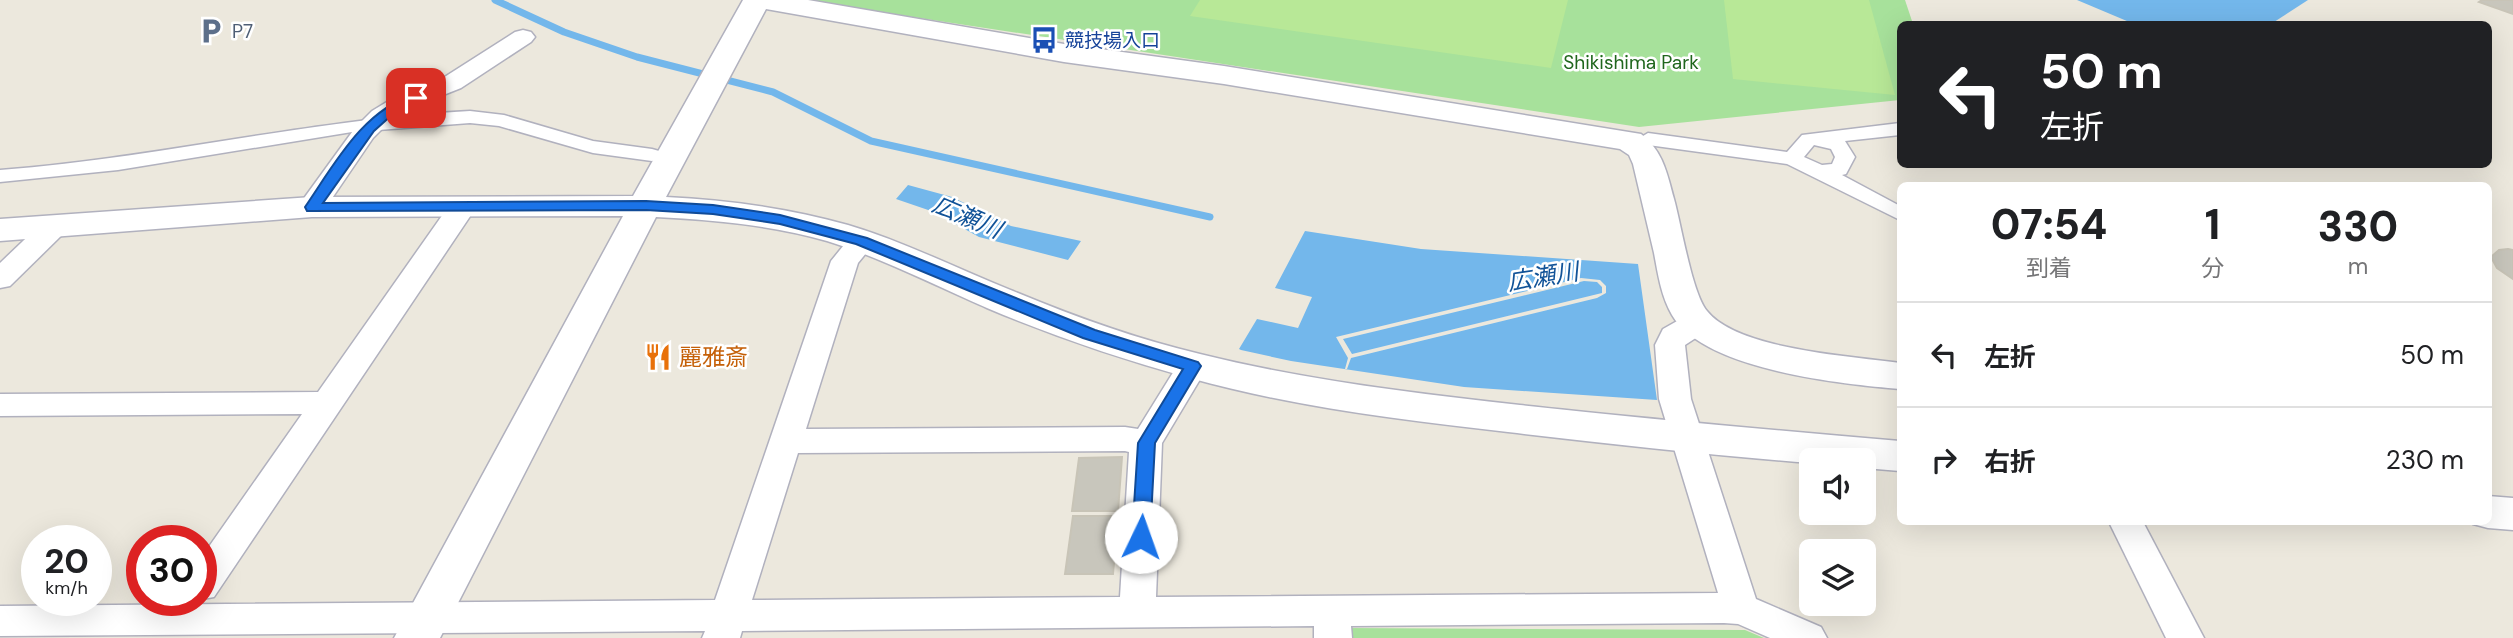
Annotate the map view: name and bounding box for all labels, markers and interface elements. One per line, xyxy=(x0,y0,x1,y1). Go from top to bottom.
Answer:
parking icon: P7 xyxy=(196,16,226,46)
place label: P7 xyxy=(232,19,253,44)
bus stop icon: 競技場入口 xyxy=(1029,25,1059,55)
place label: 競技場入口 xyxy=(1065,28,1160,53)
text: 50 m xyxy=(2040,39,2163,103)
icon: left xyxy=(1925,49,2016,140)
park label: Shikishima Park xyxy=(1563,50,1699,75)
pin xyxy=(386,68,446,128)
icon: arrive xyxy=(397,79,435,117)
text: 左折 xyxy=(2040,106,2104,148)
water label: 広瀬川 xyxy=(928,188,1009,246)
text: 07:54 xyxy=(1991,197,2107,252)
text: 1 xyxy=(2205,197,2220,252)
text: 330 xyxy=(2318,199,2398,254)
text: m xyxy=(2348,251,2368,281)
text: 到着 xyxy=(2026,253,2072,283)
text: 分 xyxy=(2201,253,2224,283)
water label: 広瀬川 xyxy=(1505,255,1584,297)
icon: left xyxy=(1925,336,1963,374)
text: 50 m xyxy=(2400,338,2464,372)
text: 左折 xyxy=(1984,340,2036,374)
restaurant icon: 麗雅斎 xyxy=(643,342,673,372)
place label: 麗雅斎 xyxy=(679,342,748,372)
icon: right xyxy=(1925,441,1963,479)
text: 230 m xyxy=(2386,443,2464,477)
text: 右折 xyxy=(1984,445,2036,479)
map controls xyxy=(1799,448,1876,616)
button: sound xyxy=(1799,448,1876,525)
position arrow xyxy=(1104,500,1178,574)
speed limit sign: 30 xyxy=(126,525,217,616)
text: 20 xyxy=(44,538,89,584)
button: layers xyxy=(1799,539,1876,616)
text: km/h xyxy=(45,576,88,600)

